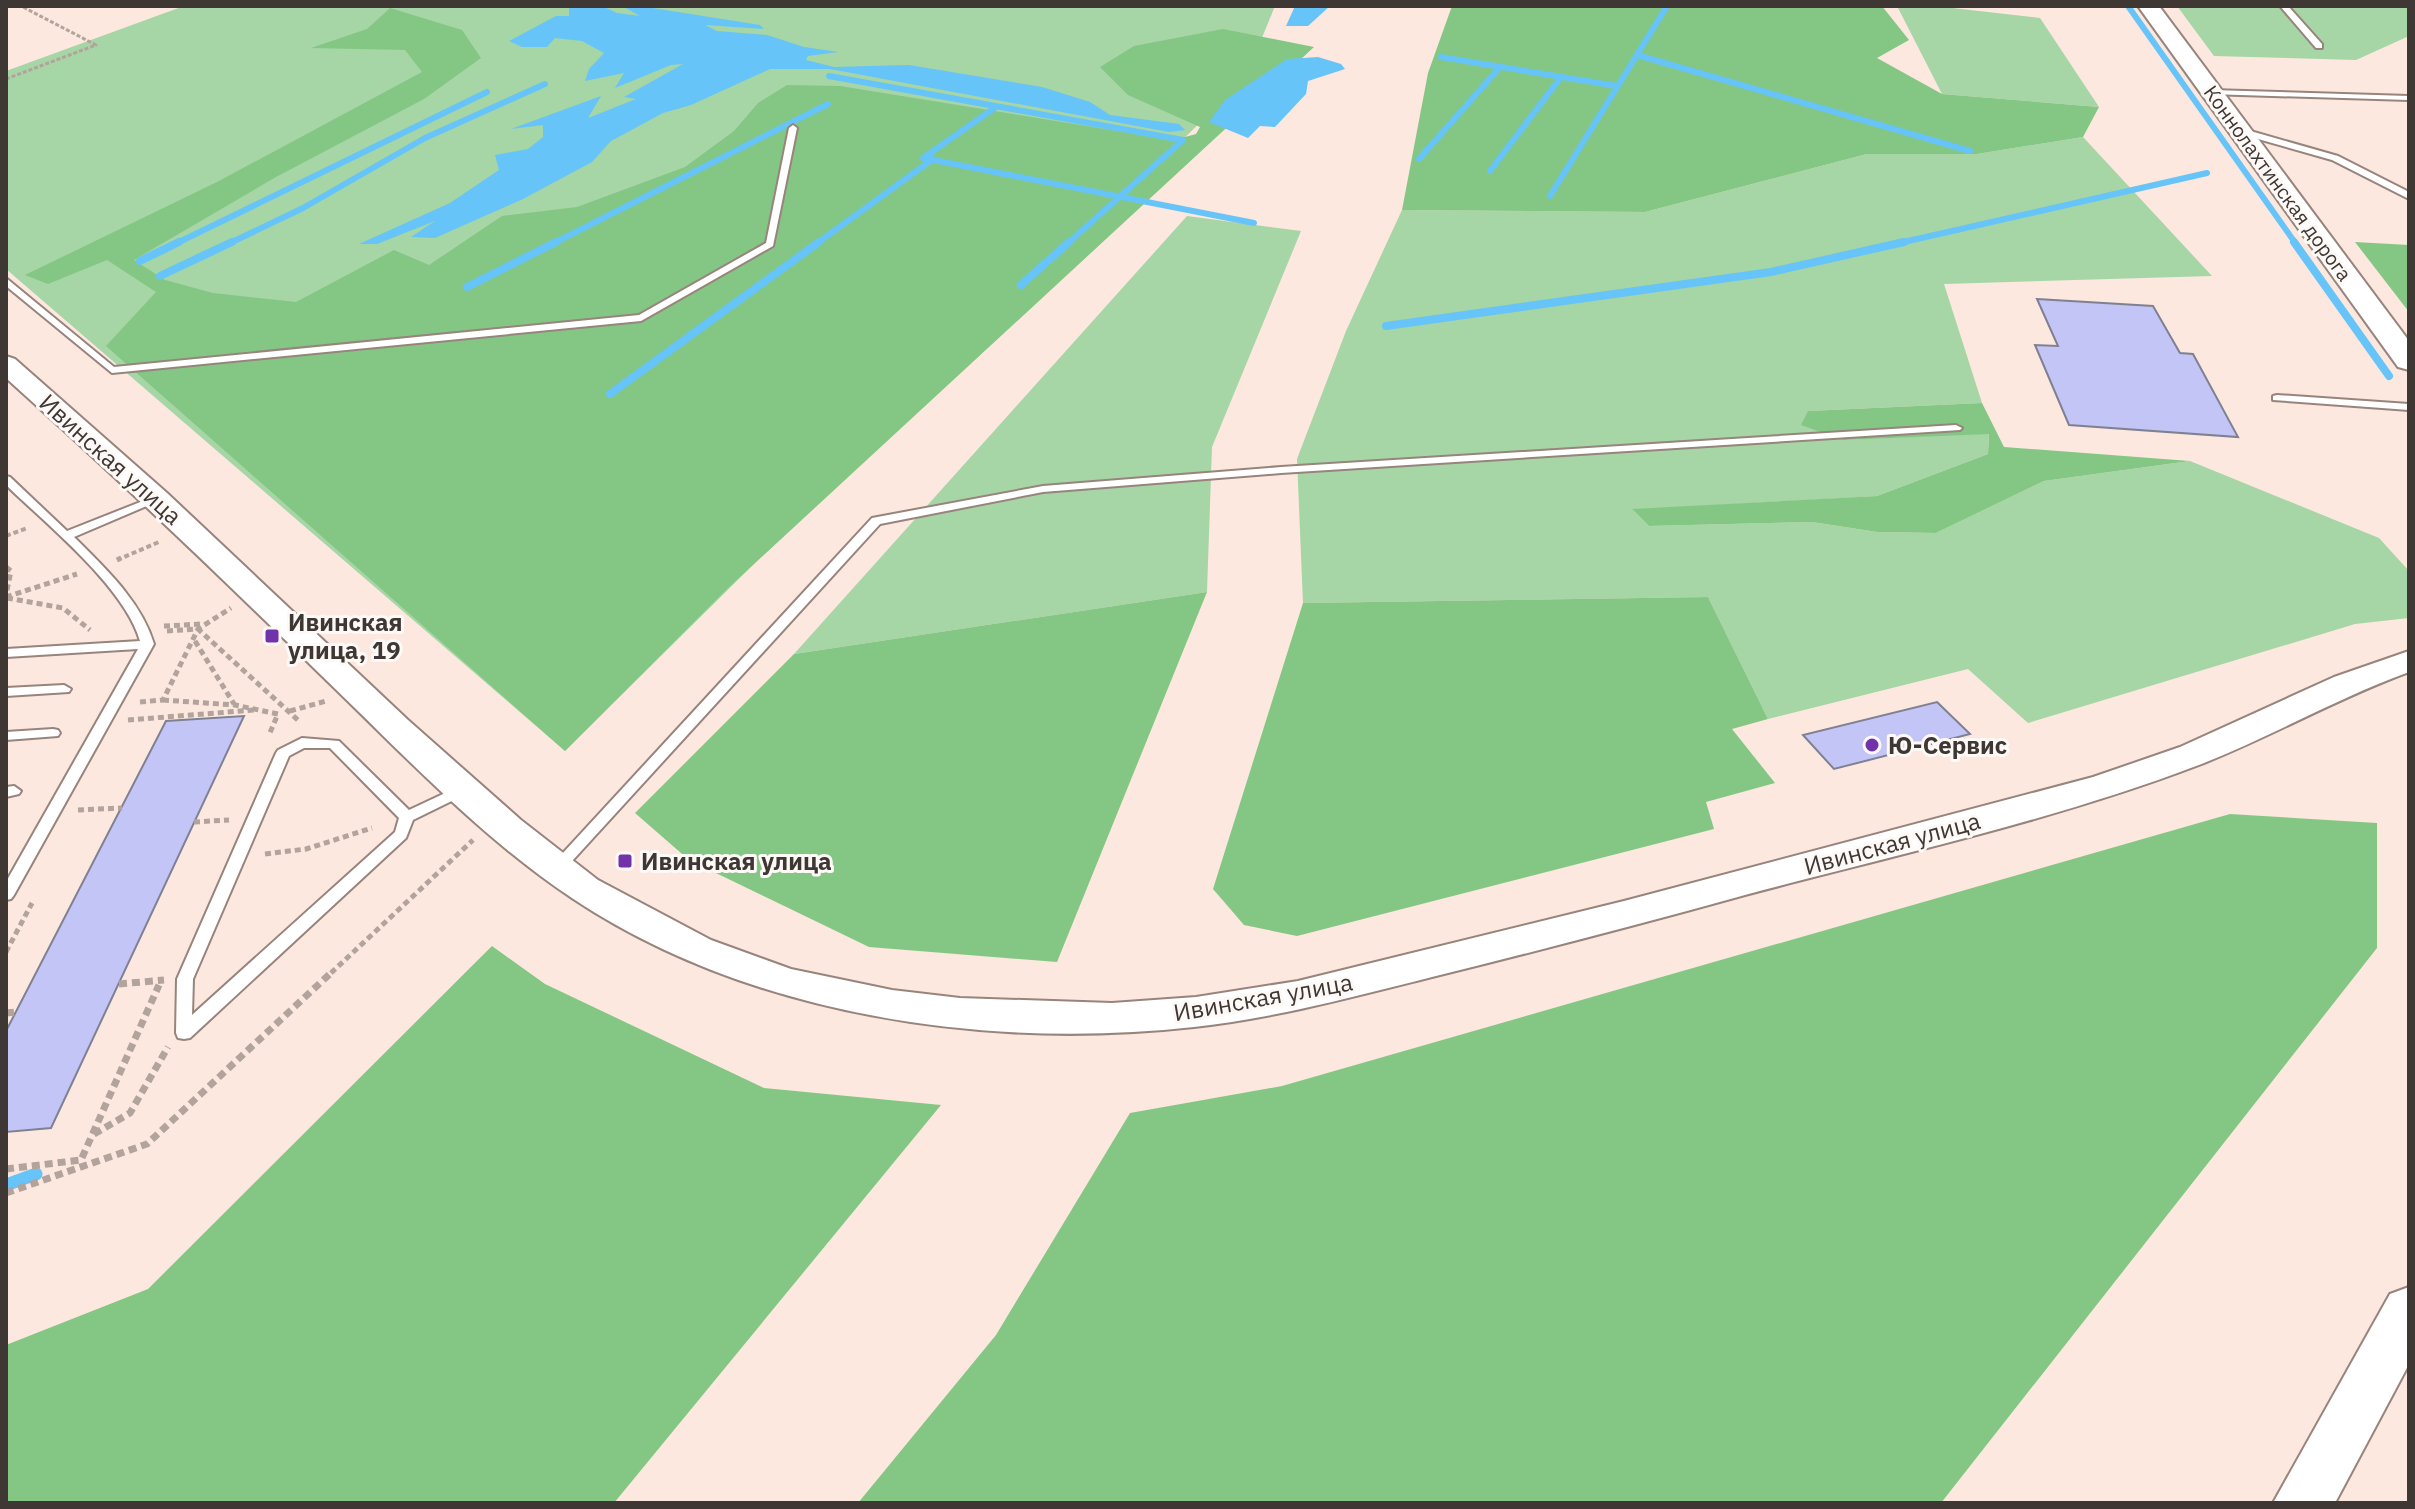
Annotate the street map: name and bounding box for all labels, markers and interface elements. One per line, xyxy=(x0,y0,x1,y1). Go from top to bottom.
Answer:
street label: Коннолахтинская дорога xyxy=(2198,80,2358,287)
street label: Ивинская улица xyxy=(33,386,189,532)
place label: Ивинская улица, 19 xyxy=(288,606,403,666)
marker: Ивинская улица, 19 xyxy=(263,627,281,645)
place label: Ю-Сервис xyxy=(1888,729,2007,761)
marker: Ю-Сервис xyxy=(1863,736,1881,754)
street label: Ивинская улица xyxy=(1800,804,1984,882)
place label: Ивинская улица xyxy=(641,845,832,877)
marker: Ивинская улица xyxy=(616,852,634,870)
street label: Ивинская улица xyxy=(1171,965,1355,1029)

